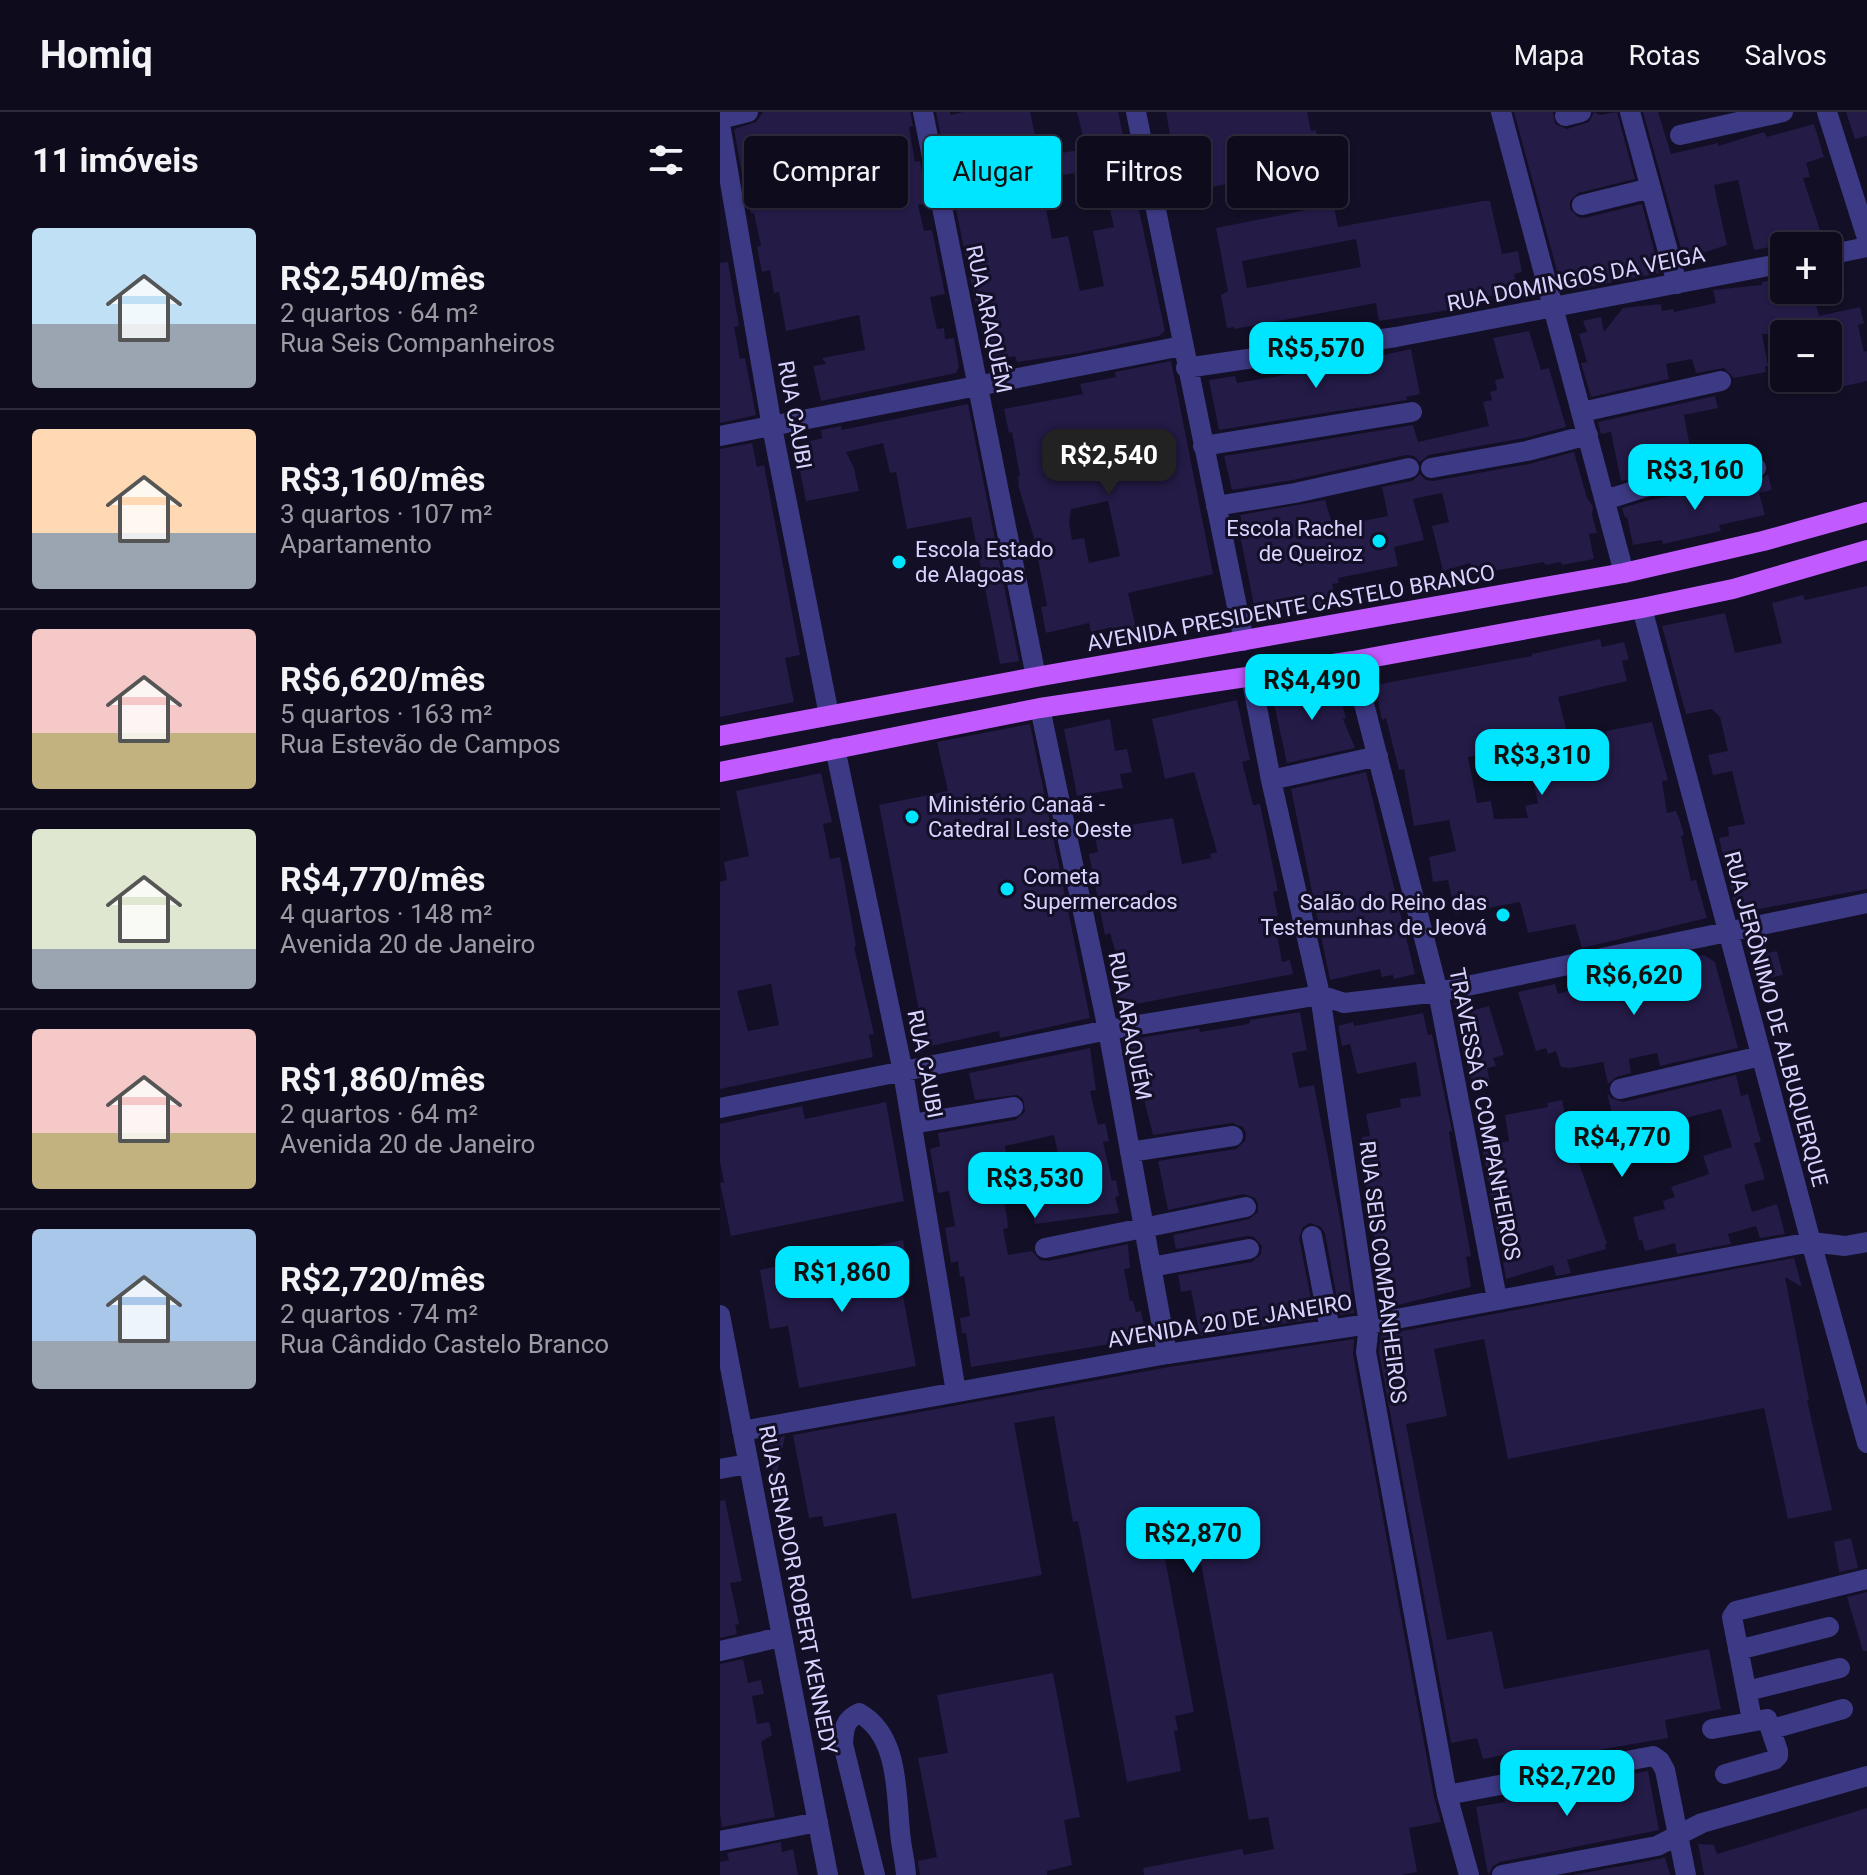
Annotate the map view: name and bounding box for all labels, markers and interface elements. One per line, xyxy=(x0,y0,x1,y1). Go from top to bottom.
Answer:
text: Homiq xyxy=(40,33,153,77)
text: Mapa xyxy=(1514,39,1584,72)
text: Rotas xyxy=(1628,39,1701,72)
text: Salvos xyxy=(1745,39,1827,72)
chip: Comprar xyxy=(744,136,908,208)
chip: Alugar xyxy=(924,136,1061,208)
chip: Filtros xyxy=(1077,136,1211,208)
chip: Novo xyxy=(1227,136,1348,208)
icon: filters xyxy=(644,138,688,182)
text: 11 imóveis xyxy=(32,140,199,180)
map controls xyxy=(1770,232,1842,392)
button: + xyxy=(1770,232,1842,304)
street label: RUA DOMINGOS DA VEIGA xyxy=(1445,242,1708,316)
street label: RUA ARAQUÉM xyxy=(961,243,1017,395)
text: R$2,540/mês xyxy=(280,258,486,298)
icon: home xyxy=(96,260,192,356)
text: 2 quartos · 64 m² xyxy=(280,298,478,328)
button: − xyxy=(1770,320,1842,392)
pin: R$5,570 xyxy=(1242,322,1390,390)
text: Rua Seis Companheiros xyxy=(280,328,555,358)
text: R$5,570 xyxy=(1267,333,1365,363)
street label: RUA CAUBI xyxy=(773,359,817,471)
pin: R$2,540 xyxy=(1035,429,1183,497)
text: R$2,540 xyxy=(1060,440,1158,470)
pin: R$3,160 xyxy=(1621,444,1769,512)
text: R$3,160 xyxy=(1646,455,1744,485)
text: R$3,160/mês xyxy=(280,459,486,499)
icon: home xyxy=(96,461,192,557)
text: 3 quartos · 107 m² xyxy=(280,499,493,529)
place label: Escola Rachel de Queiroz xyxy=(1226,516,1363,566)
text: Apartamento xyxy=(280,529,432,559)
marker: Escola Rachel de Queiroz xyxy=(1370,532,1388,550)
place label: Escola Estado de Alagoas xyxy=(915,537,1054,587)
marker: Escola Estado de Alagoas xyxy=(890,553,908,571)
street label: AVENIDA PRESIDENTE CASTELO BRANCO xyxy=(1085,560,1497,656)
pin: R$4,490 xyxy=(1238,654,1386,722)
text: R$6,620/mês xyxy=(280,659,486,699)
icon: home xyxy=(96,661,192,757)
text: R$4,490 xyxy=(1263,665,1361,695)
text: 5 quartos · 163 m² xyxy=(280,699,493,729)
text: Rua Estevão de Campos xyxy=(280,729,561,759)
pin: R$3,310 xyxy=(1468,729,1616,797)
text: R$3,310 xyxy=(1493,740,1591,770)
place label: Ministério Canaã - Catedral Leste Oeste xyxy=(928,792,1132,842)
marker: Ministério Canaã - Catedral Leste Oeste xyxy=(903,808,921,826)
street label: RUA JERÔNIMO DE ALBUQUERQUE xyxy=(1719,848,1834,1189)
text: R$4,770/mês xyxy=(280,859,486,899)
icon: home xyxy=(96,861,192,957)
place label: Cometa Supermercados xyxy=(1023,864,1178,914)
marker: Cometa Supermercados xyxy=(998,880,1016,898)
place label: Salão do Reino das Testemunhas de Jeová xyxy=(1260,890,1487,940)
text: 4 quartos · 148 m² xyxy=(280,899,493,929)
marker: Salão do Reino das Testemunhas de Jeová xyxy=(1494,906,1512,924)
text: Avenida 20 de Janeiro xyxy=(280,929,535,959)
pin: R$6,620 xyxy=(1560,949,1708,1017)
street label: RUA ARAQUÉM xyxy=(1103,950,1157,1102)
text: R$6,620 xyxy=(1585,960,1683,990)
street label: TRAVESSA 6 COMPANHEIROS xyxy=(1444,966,1526,1262)
street label: RUA CAUBI xyxy=(902,1008,948,1120)
text: R$1,860/mês xyxy=(280,1059,486,1099)
icon: home xyxy=(96,1061,192,1157)
text: 2 quartos · 64 m² xyxy=(280,1099,478,1129)
pin: R$4,770 xyxy=(1548,1111,1696,1179)
text: R$4,770 xyxy=(1573,1122,1671,1152)
text: Avenida 20 de Janeiro xyxy=(280,1129,535,1159)
street label: RUA SEIS COMPANHEIROS xyxy=(1354,1139,1412,1405)
pin: R$3,530 xyxy=(961,1152,1109,1220)
text: R$3,530 xyxy=(986,1163,1084,1193)
pin: R$1,860 xyxy=(768,1246,916,1314)
text: R$1,860 xyxy=(793,1257,891,1287)
text: R$2,720/mês xyxy=(280,1259,486,1299)
icon: home xyxy=(96,1261,192,1357)
street label: AVENIDA 20 DE JANEIRO xyxy=(1106,1289,1354,1353)
text: 2 quartos · 74 m² xyxy=(280,1299,478,1329)
text: Rua Cândido Castelo Branco xyxy=(280,1329,609,1359)
street label: RUA SENADOR ROBERT KENNEDY xyxy=(754,1423,842,1758)
pin: R$2,870 xyxy=(1119,1507,1267,1575)
text: R$2,870 xyxy=(1144,1518,1242,1548)
pin: R$2,720 xyxy=(1493,1750,1641,1818)
text: R$2,720 xyxy=(1518,1761,1616,1791)

